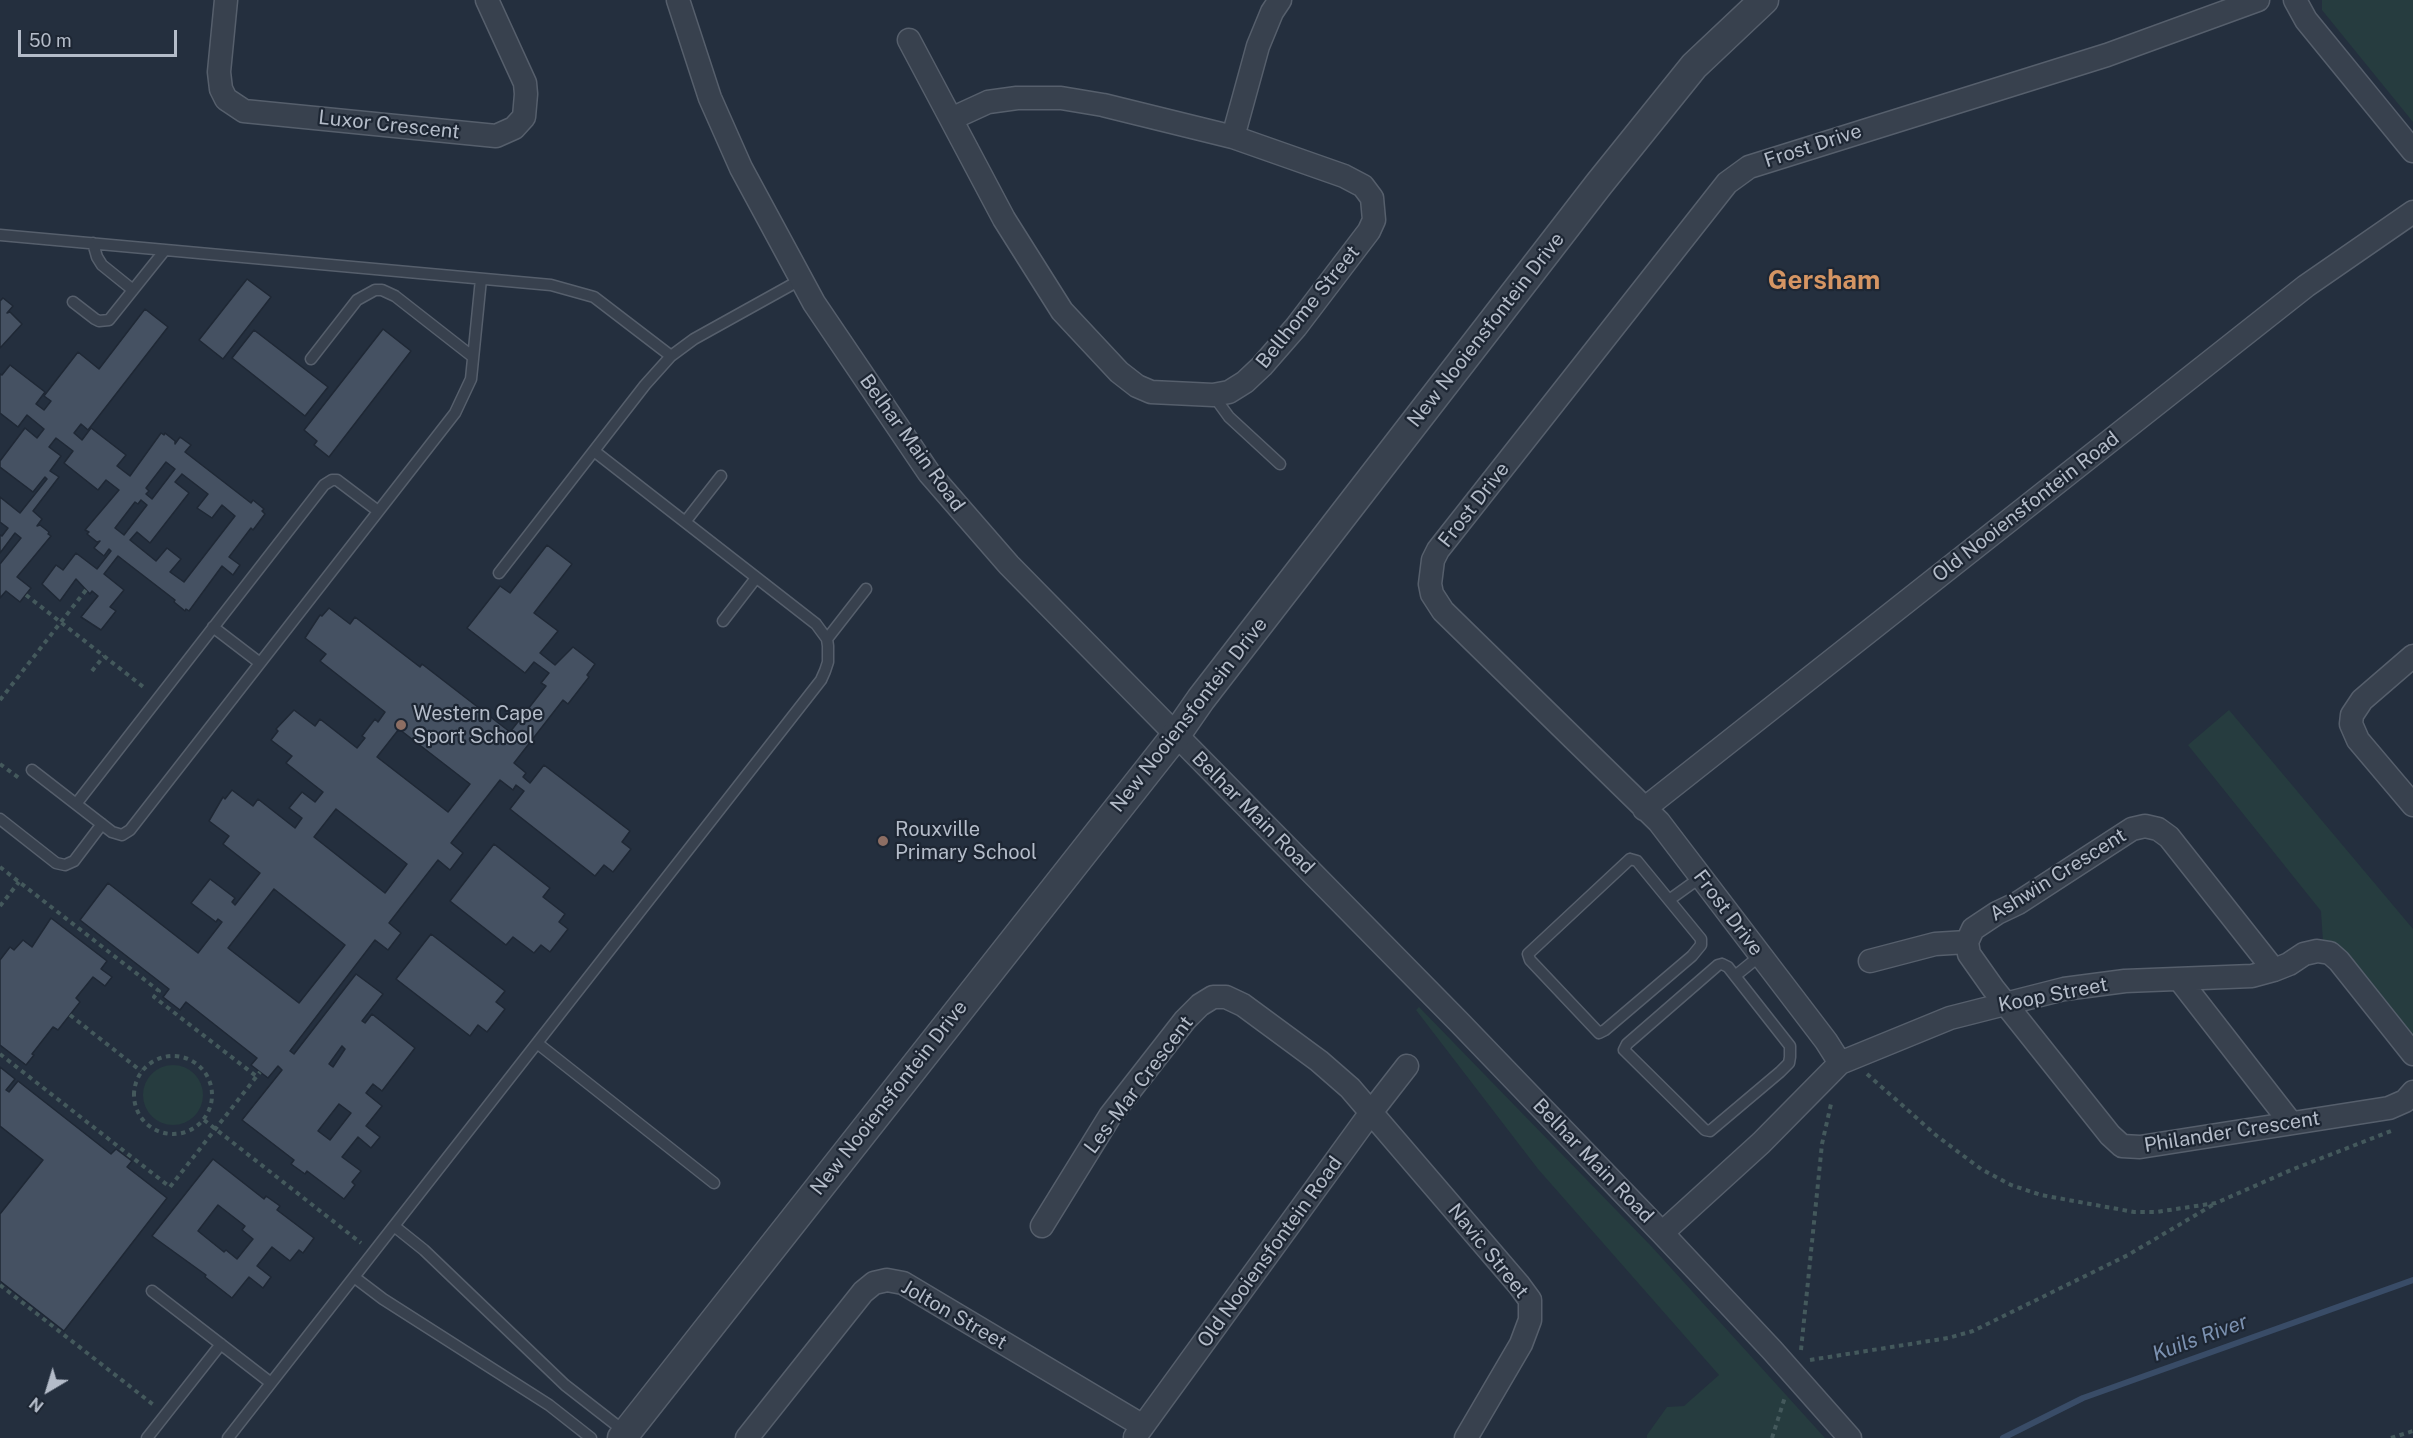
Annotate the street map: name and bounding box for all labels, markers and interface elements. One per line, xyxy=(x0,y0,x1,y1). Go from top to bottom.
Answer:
scale bar xyxy=(21,18,180,56)
text: 50 m xyxy=(29,30,72,51)
street label: Luxor Crescent xyxy=(317,106,461,144)
street label: Frost Drive xyxy=(1761,119,1865,173)
street label: New Nooiensfontein Drive xyxy=(1403,228,1569,432)
street label: Bellhome Street xyxy=(1251,241,1365,373)
district label: Gersham xyxy=(1768,265,1880,297)
street label: Belhar Main Road xyxy=(854,370,970,516)
street label: Old Nooiensfontein Road xyxy=(1928,427,2124,587)
street label: Frost Drive xyxy=(1433,458,1515,552)
street label: New Nooiensfontein Drive xyxy=(1106,613,1272,817)
place label: Western Cape Sport School xyxy=(413,702,543,749)
marker: Western Cape Sport School xyxy=(394,718,408,732)
street label: Belhar Main Road xyxy=(1187,747,1319,879)
place label: Rouxville Primary School xyxy=(895,818,1037,865)
street label: Ashwin Crescent xyxy=(1985,823,2131,927)
marker: Rouxville Primary School xyxy=(876,834,890,848)
street label: Frost Drive xyxy=(1688,865,1768,961)
street label: Koop Street xyxy=(1996,973,2110,1017)
street label: New Nooiensfontein Drive xyxy=(806,996,972,1200)
street label: Les-Mar Crescent xyxy=(1079,1011,1199,1159)
street label: Belhar Main Road xyxy=(1528,1094,1658,1228)
street label: Philander Crescent xyxy=(2142,1106,2322,1158)
street label: Old Nooiensfontein Road xyxy=(1193,1152,1347,1352)
street label: Navic Street xyxy=(1443,1199,1533,1303)
street label: Jolton Street xyxy=(897,1275,1011,1355)
water label: Kuils River xyxy=(2149,1309,2251,1367)
north arrow xyxy=(18,1360,78,1420)
text: N xyxy=(26,1393,47,1416)

